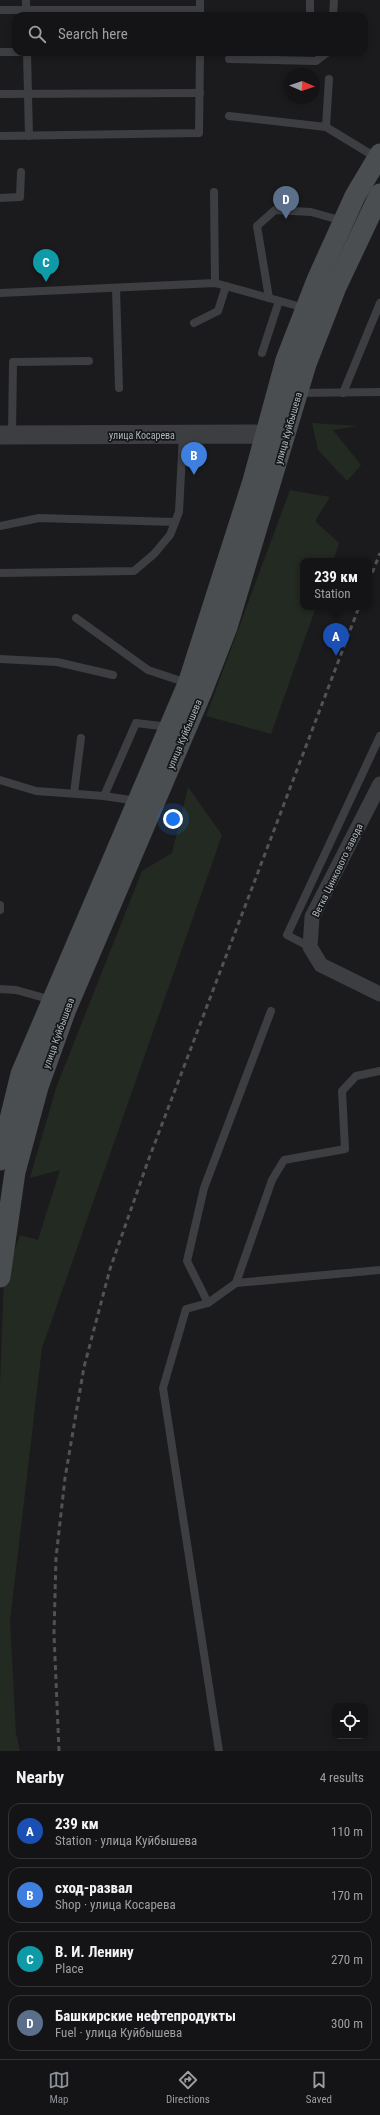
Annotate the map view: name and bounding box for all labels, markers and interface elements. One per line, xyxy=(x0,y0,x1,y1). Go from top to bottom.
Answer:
search box xyxy=(12,12,368,56)
icon: search xyxy=(26,23,48,45)
text: Search here xyxy=(58,25,128,43)
north arrow xyxy=(284,68,320,104)
pin: D xyxy=(273,186,299,219)
pin: C xyxy=(33,249,59,282)
street label: улица Куйбышева xyxy=(273,391,304,465)
street label: улица Косарева xyxy=(109,430,175,441)
pin: B xyxy=(181,442,207,475)
popup xyxy=(300,558,372,610)
text: 239 км xyxy=(314,568,358,586)
text: Station xyxy=(314,586,351,601)
pin: A xyxy=(323,623,349,656)
street label: улица Куйбышева xyxy=(165,698,204,771)
your location xyxy=(163,809,183,829)
street label: Ветка Цинкового завода xyxy=(310,822,365,919)
street label: улица Куйбышева xyxy=(41,996,76,1070)
map controls xyxy=(332,1703,368,1739)
button: locate xyxy=(332,1703,368,1739)
text: Nearby xyxy=(16,1767,64,1787)
text: 4 results xyxy=(320,1770,364,1785)
text: 239 км xyxy=(55,1815,99,1833)
text: A xyxy=(26,1824,34,1839)
text: 110 m xyxy=(331,1824,363,1839)
text: Station · улица Куйбышева xyxy=(55,1833,197,1848)
text: сход-развал xyxy=(55,1879,133,1897)
text: B xyxy=(26,1888,34,1903)
text: 170 m xyxy=(331,1888,363,1903)
text: Shop · улица Косарева xyxy=(55,1897,176,1912)
text: В. И. Ленину xyxy=(55,1943,134,1961)
text: C xyxy=(26,1952,34,1967)
text: 270 m xyxy=(331,1952,363,1967)
text: Place xyxy=(55,1961,84,1976)
text: Башкирские нефтепродукты xyxy=(55,2007,236,2025)
text: D xyxy=(26,2016,34,2031)
text: 300 m xyxy=(331,2016,363,2031)
text: Fuel · улица Куйбышева xyxy=(55,2025,182,2040)
tab: Map xyxy=(48,2069,70,2106)
tab: Directions xyxy=(166,2069,210,2106)
tab: Saved xyxy=(306,2069,332,2106)

